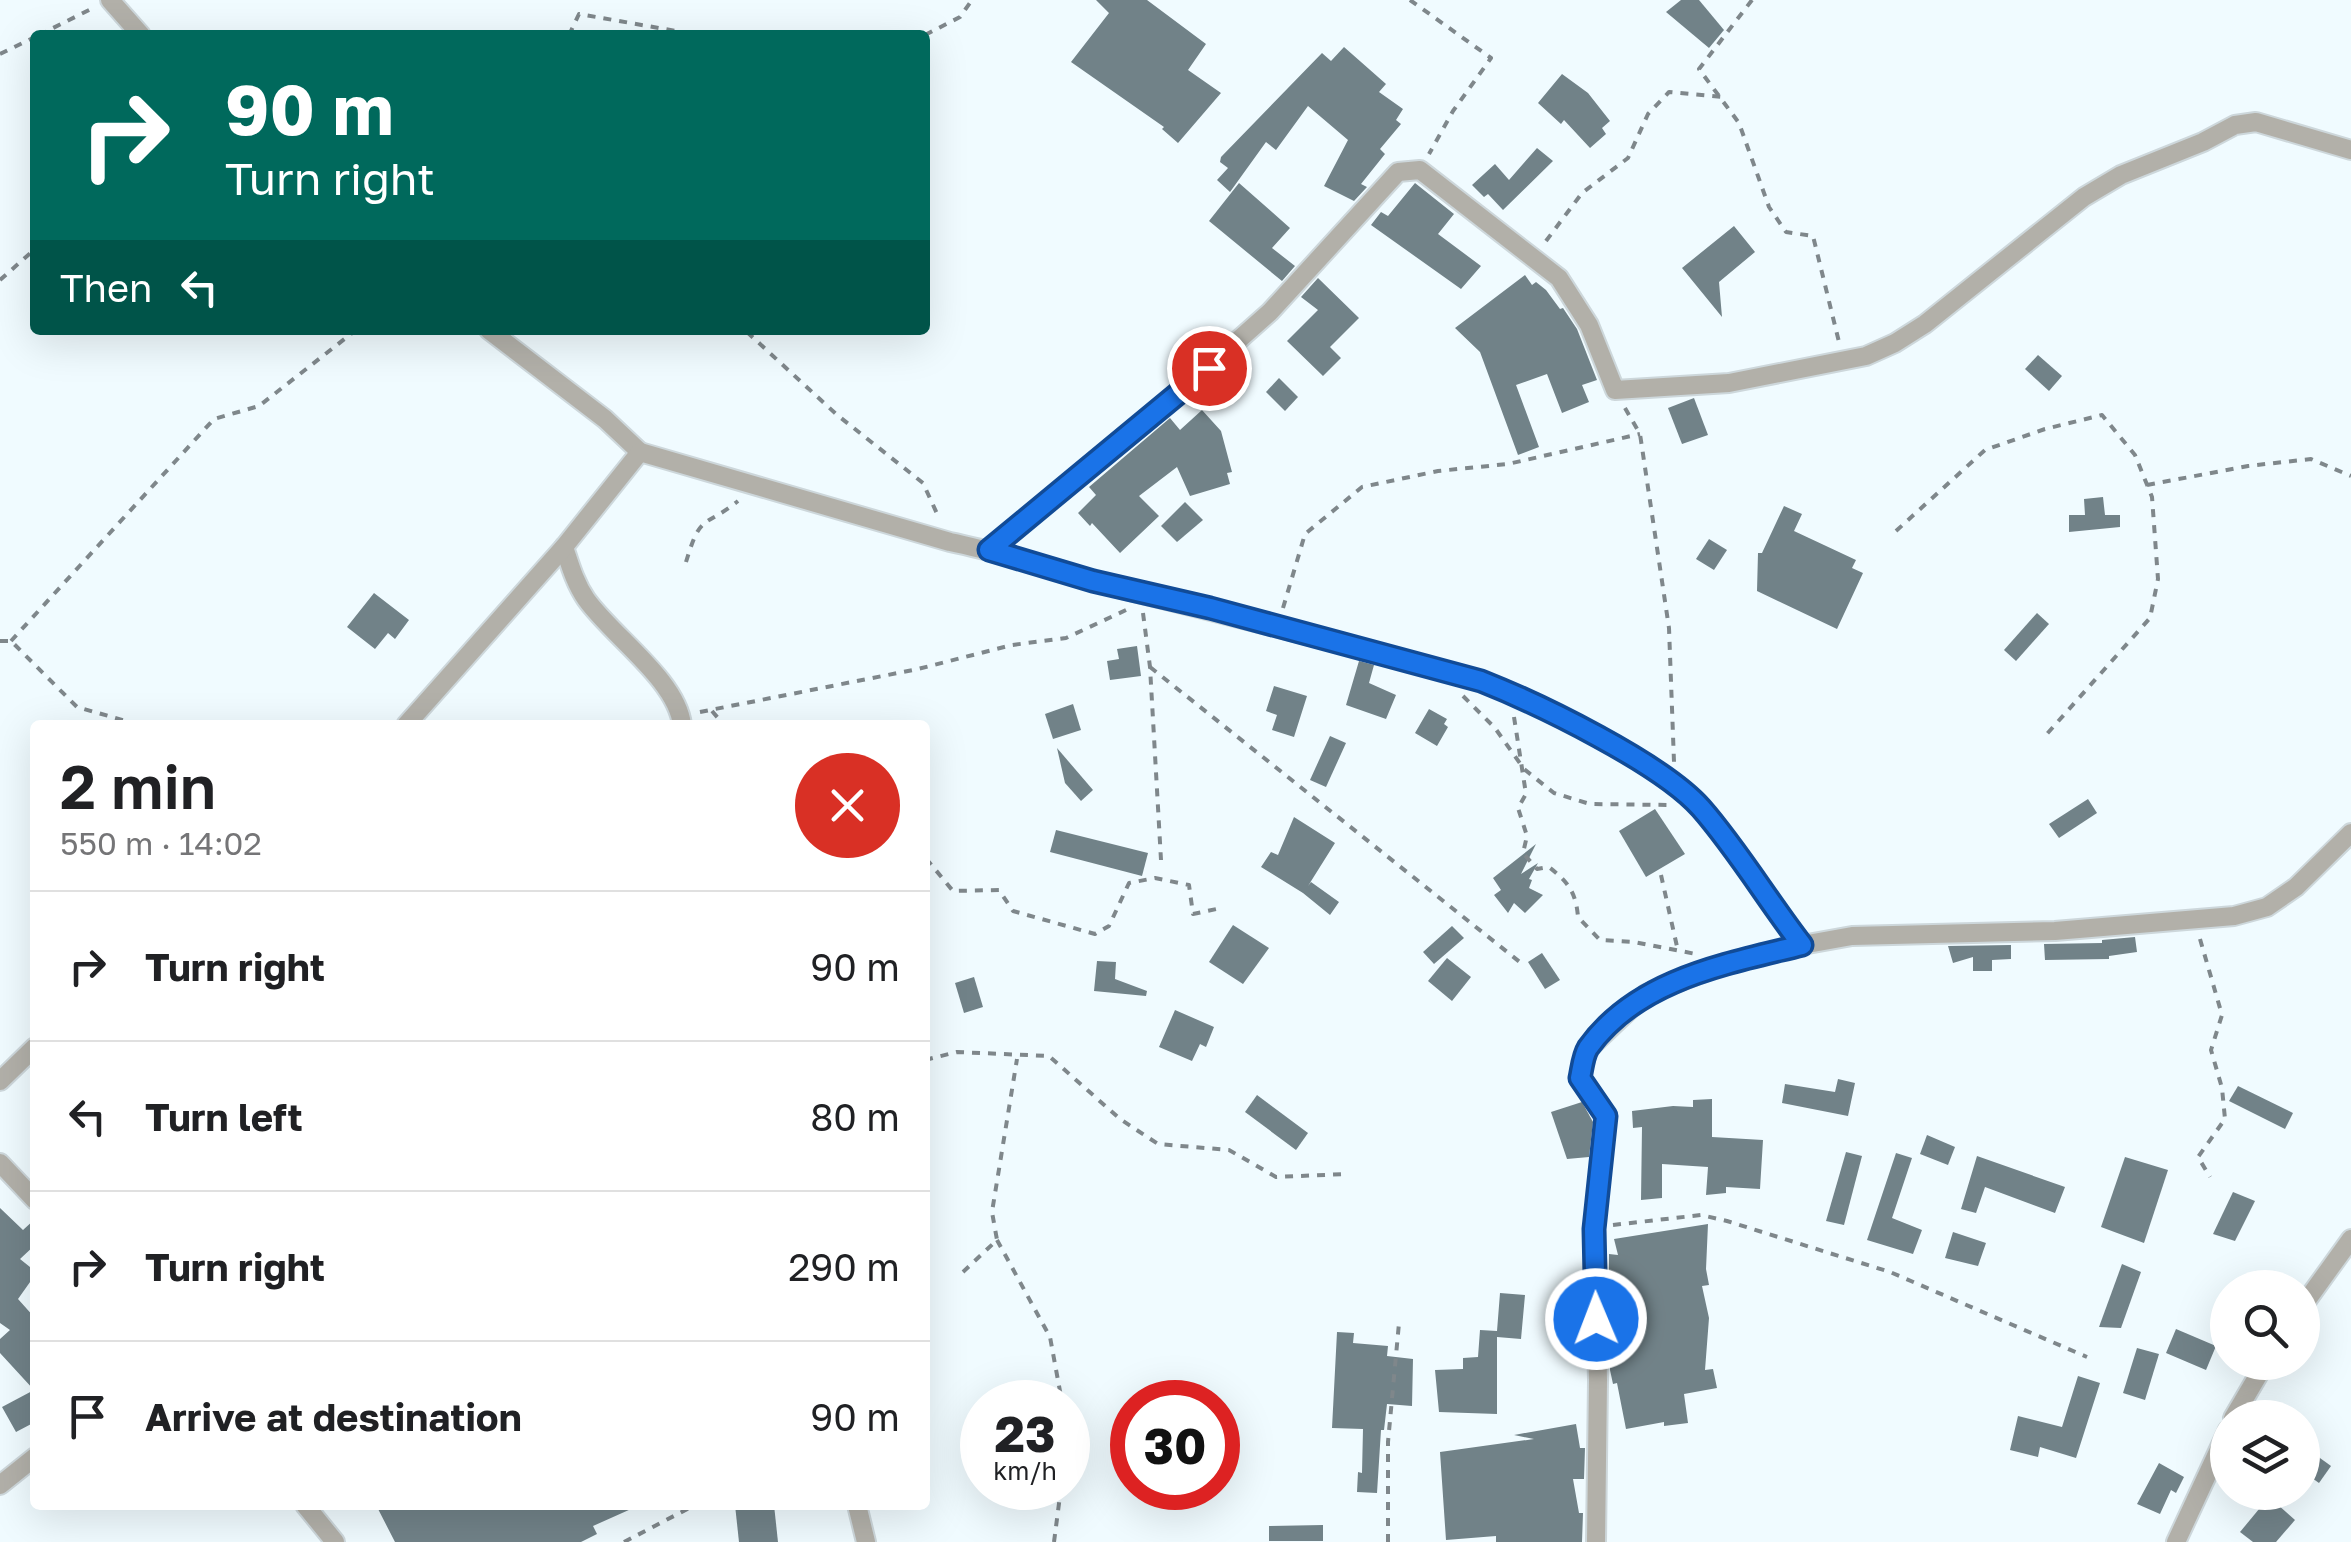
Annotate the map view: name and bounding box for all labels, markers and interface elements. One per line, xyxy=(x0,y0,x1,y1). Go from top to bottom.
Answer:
text: 90 m xyxy=(225,66,394,150)
icon: right xyxy=(60,70,190,200)
text: Turn right xyxy=(225,151,435,205)
icon: left xyxy=(172,260,227,315)
text: Then xyxy=(60,265,152,310)
pin xyxy=(1167,326,1252,411)
icon: arrive xyxy=(1182,341,1237,396)
text: 2 min xyxy=(60,750,216,822)
button: close xyxy=(795,753,900,858)
text: 550 m · 14:02 xyxy=(60,824,262,862)
icon: right xyxy=(60,939,115,994)
text: Turn right xyxy=(145,944,325,989)
text: 90 m xyxy=(810,944,900,989)
icon: left xyxy=(60,1089,115,1144)
text: Turn left xyxy=(145,1094,303,1139)
text: 80 m xyxy=(810,1094,900,1139)
icon: right xyxy=(60,1239,115,1294)
text: Turn right xyxy=(145,1244,325,1289)
text: 290 m xyxy=(788,1244,900,1289)
position arrow xyxy=(1544,1267,1648,1371)
map controls xyxy=(2210,1270,2320,1510)
button: search xyxy=(2210,1270,2320,1380)
speed limit sign: 30 xyxy=(1110,1380,1240,1510)
icon: arrive xyxy=(60,1389,115,1444)
text: Arrive at destination xyxy=(145,1394,522,1439)
text: 90 m xyxy=(810,1394,900,1439)
button: layers xyxy=(2210,1400,2320,1510)
text: 23 xyxy=(994,1403,1055,1463)
text: km/h xyxy=(993,1455,1057,1486)

